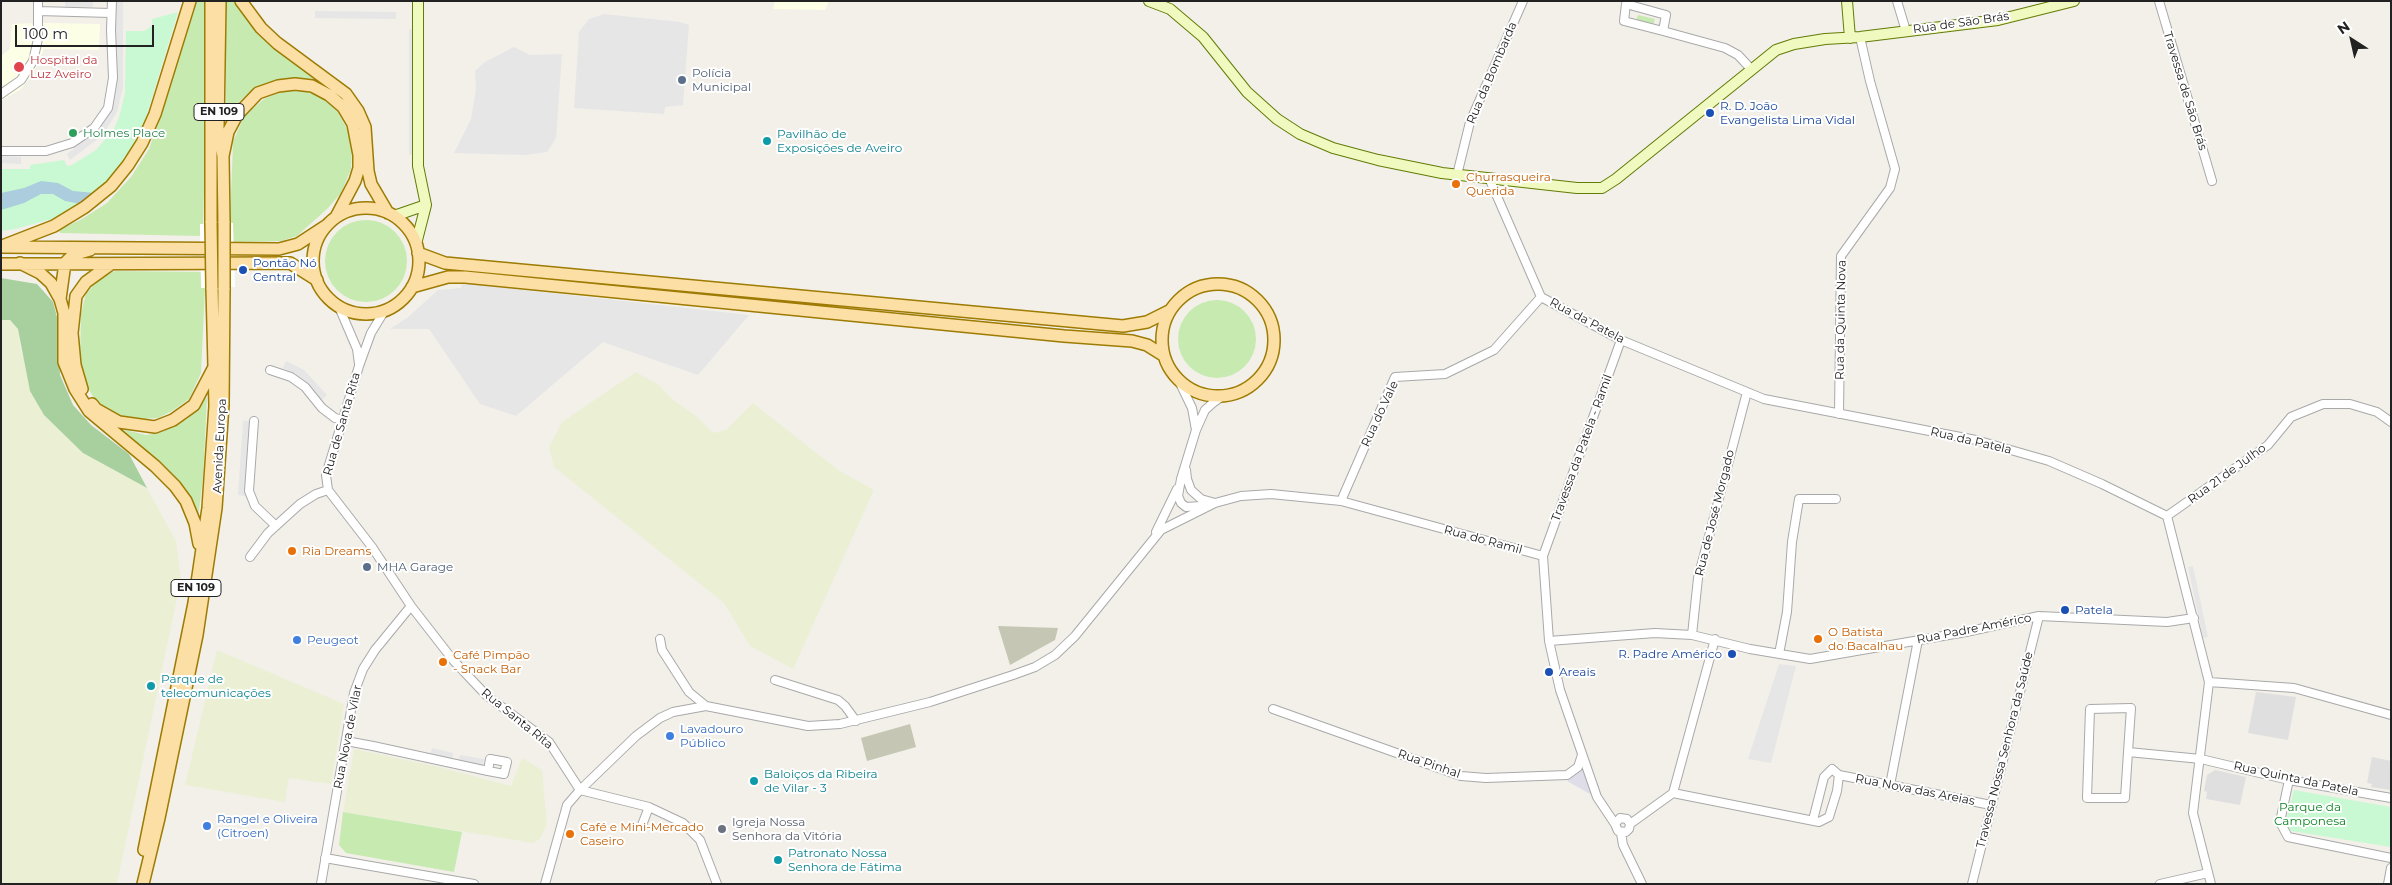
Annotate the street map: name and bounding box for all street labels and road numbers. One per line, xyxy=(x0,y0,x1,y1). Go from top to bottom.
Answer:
street label: Rua de São Brás xyxy=(1912,9,2010,37)
street label: Rua da Bombarda xyxy=(1464,20,1520,126)
street label: Travessa de São Brás xyxy=(2160,30,2210,152)
road number: EN 109 xyxy=(194,104,244,120)
street label: Rua da Quinta Nova xyxy=(1833,260,1849,380)
street label: Rua da Patela xyxy=(1547,295,1627,347)
street label: Rua de Santa Rita xyxy=(320,371,364,477)
street label: Travessa da Patela - Ramil xyxy=(1549,373,1615,523)
street label: Rua do Vale xyxy=(1358,379,1402,449)
street label: Avenida Europa xyxy=(210,398,230,494)
street label: Rua da Patela xyxy=(1929,425,2013,457)
street label: Rua 21 de Julho xyxy=(2185,441,2269,507)
street label: Rua de José Morgado xyxy=(1692,448,1738,578)
street label: Rua do Ramil xyxy=(1442,523,1524,557)
road number: EN 109 xyxy=(171,580,221,596)
street label: Rua Padre Américo xyxy=(1916,611,2032,647)
street label: Travessa Nossa Senhora da Saúde xyxy=(1974,650,2036,850)
street label: Rua Nova de Vilar xyxy=(331,684,365,790)
street label: Rua Santa Rita xyxy=(478,686,556,752)
street label: Rua Pinhal xyxy=(1396,747,1462,781)
street label: Rua Quinta da Patela xyxy=(2232,759,2360,799)
street label: Rua Nova das Areias xyxy=(1854,771,1976,809)

